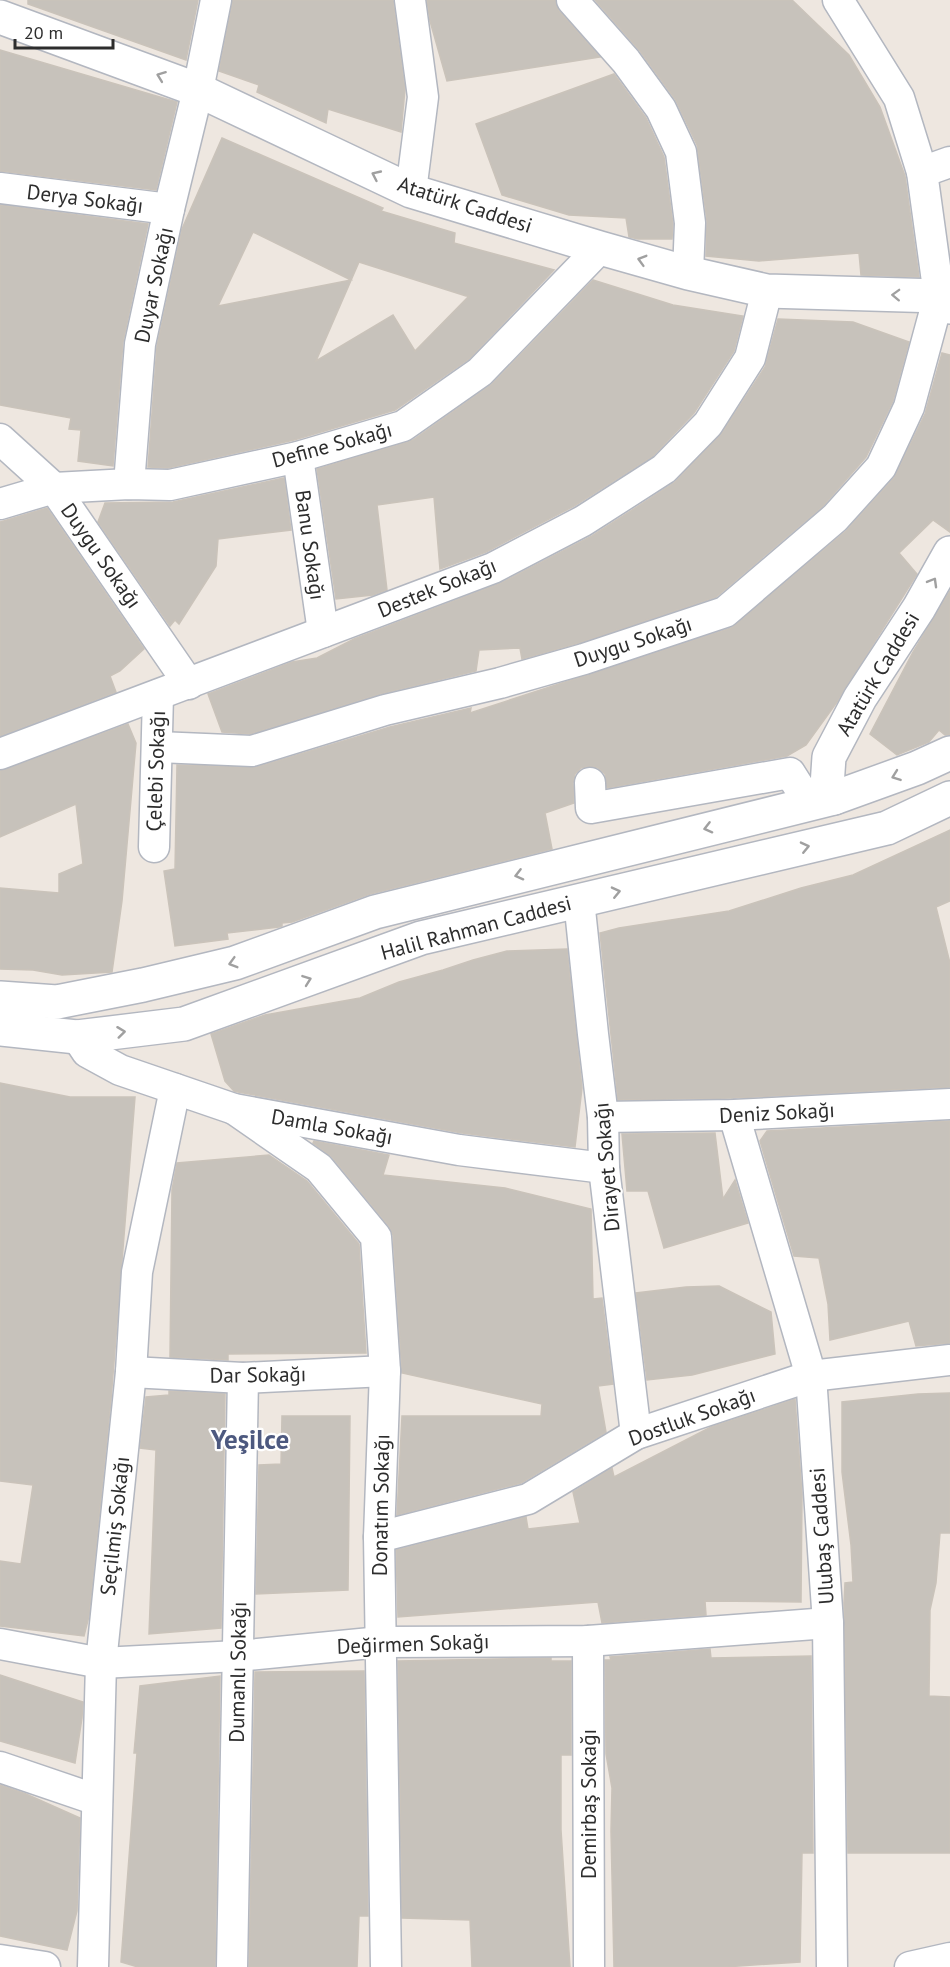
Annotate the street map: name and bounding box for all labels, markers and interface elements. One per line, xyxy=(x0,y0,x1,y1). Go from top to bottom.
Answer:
scale bar xyxy=(15,12,112,50)
text: 20 m xyxy=(24,21,63,44)
one-way arrow xyxy=(156,71,167,83)
one-way arrow xyxy=(372,170,383,182)
street label: Atatürk Caddesi xyxy=(394,170,536,239)
street label: Derya Sokağı xyxy=(25,178,145,219)
street label: Duyar Sokağı xyxy=(128,224,179,345)
one-way arrow xyxy=(637,254,647,267)
one-way arrow xyxy=(891,288,900,301)
street label: Define Sokağı xyxy=(269,416,395,474)
street label: Banu Sokağı xyxy=(289,488,332,602)
street label: Duygu Sokağı xyxy=(55,498,148,614)
street label: Destek Sokağı xyxy=(374,551,500,624)
one-way arrow xyxy=(926,578,938,588)
street label: Atatürk Caddesi xyxy=(830,607,925,741)
street label: Duygu Sokağı xyxy=(570,610,695,673)
street label: Çelebi Sokağı xyxy=(140,710,171,832)
one-way arrow xyxy=(891,768,902,781)
one-way arrow xyxy=(704,821,714,833)
one-way arrow xyxy=(800,841,810,854)
one-way arrow xyxy=(514,868,524,881)
one-way arrow xyxy=(610,886,620,899)
street label: Halil Rahman Caddesi xyxy=(377,889,574,966)
one-way arrow xyxy=(228,956,239,968)
one-way arrow xyxy=(302,974,312,987)
one-way arrow xyxy=(116,1026,125,1039)
street label: Deniz Sokağı xyxy=(719,1096,835,1129)
street label: Dirayet Sokağı xyxy=(587,1101,626,1233)
street label: Damla Sokağı xyxy=(269,1103,395,1150)
street label: Dar Sokağı xyxy=(209,1360,307,1389)
street label: Dostluk Sokağı xyxy=(625,1381,759,1452)
district label: Yeşilce xyxy=(210,1422,289,1456)
street label: Donatım Sokağı xyxy=(366,1434,395,1576)
street label: Seçilmiş Sokağı xyxy=(94,1455,135,1597)
street label: Ulubaş Caddesi xyxy=(803,1467,840,1605)
street label: Dumanlı Sokağı xyxy=(223,1601,252,1743)
street label: Değirmen Sokağı xyxy=(336,1627,490,1660)
street label: Demirbaş Sokağı xyxy=(575,1729,602,1879)

